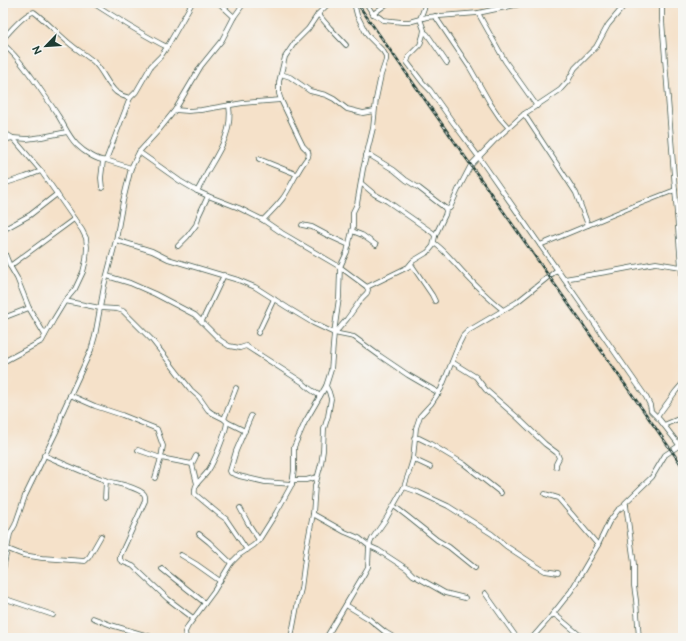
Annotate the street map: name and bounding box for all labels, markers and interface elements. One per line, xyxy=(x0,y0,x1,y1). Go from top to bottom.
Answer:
north arrow xyxy=(26,26,66,66)
text: N xyxy=(30,44,45,57)

